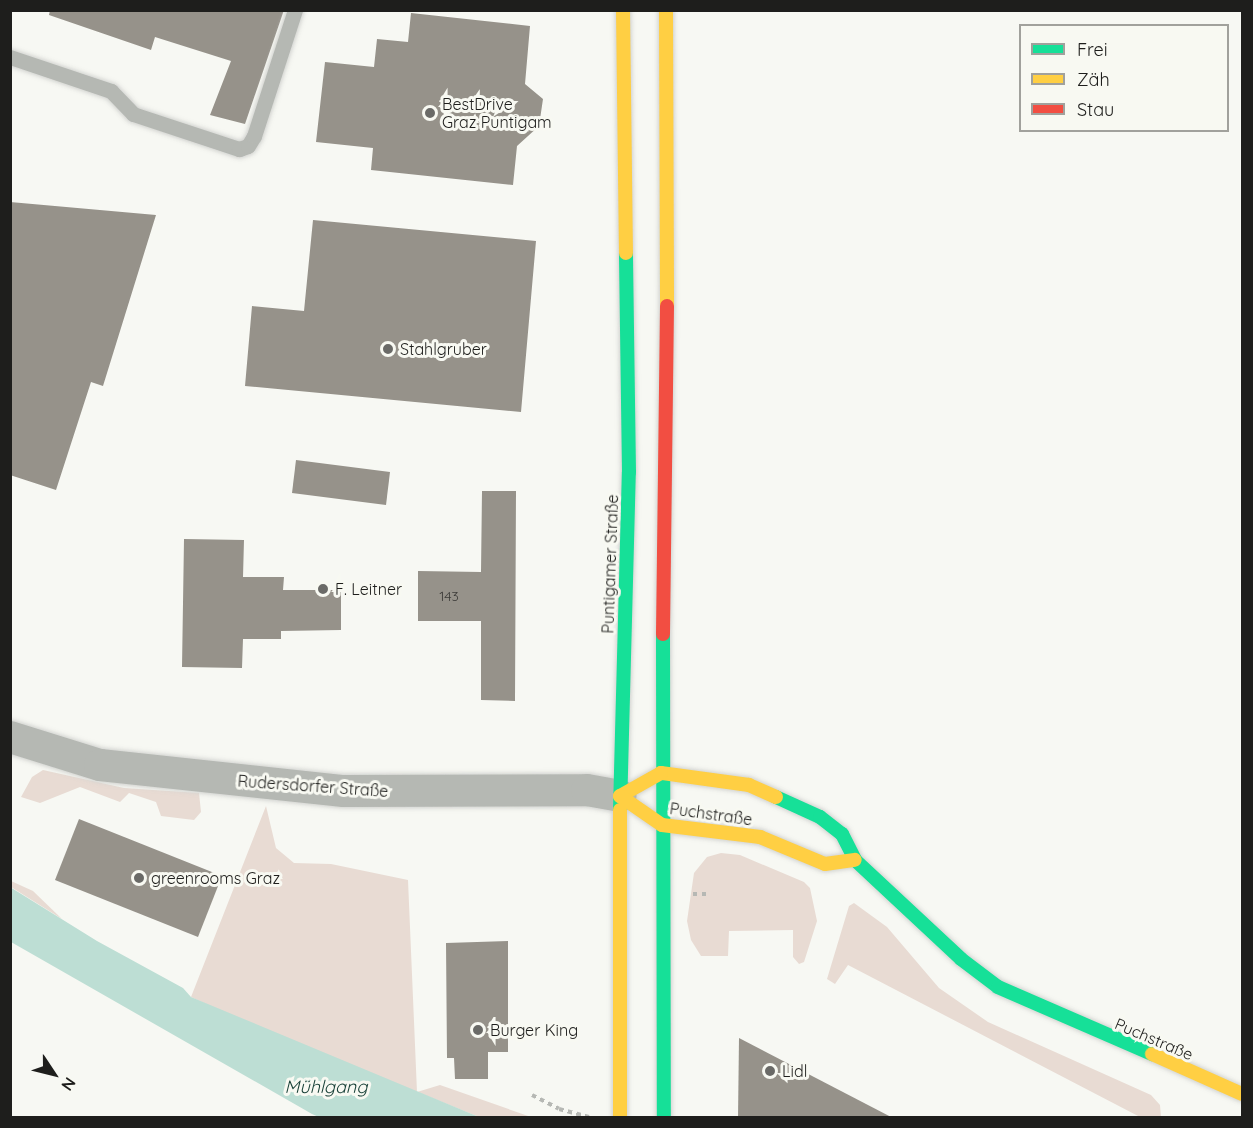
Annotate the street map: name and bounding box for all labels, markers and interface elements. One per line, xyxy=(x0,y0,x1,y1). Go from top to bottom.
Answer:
legend xyxy=(1019,24,1229,132)
text: Frei xyxy=(1077,38,1108,61)
text: Zäh xyxy=(1077,68,1110,91)
place label: BestDrive Graz Puntigam xyxy=(442,94,552,132)
text: Stau xyxy=(1077,98,1114,121)
marker: BestDrive Graz Puntigam xyxy=(423,106,437,120)
place label: Stahlgruber xyxy=(400,339,487,359)
marker: Stahlgruber xyxy=(381,342,395,356)
street label: Puntigamer Straße xyxy=(598,494,622,634)
place label: F. Leitner xyxy=(335,579,402,599)
marker: F. Leitner xyxy=(316,582,330,596)
house number: 143 xyxy=(439,588,459,604)
street label: Rudersdorfer Straße xyxy=(237,771,389,801)
street label: Puchstraße xyxy=(668,799,754,829)
place label: greenrooms Graz xyxy=(151,868,280,888)
marker: greenrooms Graz xyxy=(132,871,146,885)
street label: Puchstraße xyxy=(1112,1014,1196,1064)
place label: Burger King xyxy=(490,1020,578,1040)
marker: Burger King xyxy=(471,1023,485,1037)
north arrow xyxy=(24,1044,84,1104)
place label: Lidl xyxy=(782,1061,807,1081)
marker: Lidl xyxy=(763,1064,777,1078)
text: N xyxy=(57,1074,80,1095)
water label: Mühlgang xyxy=(285,1076,367,1098)

